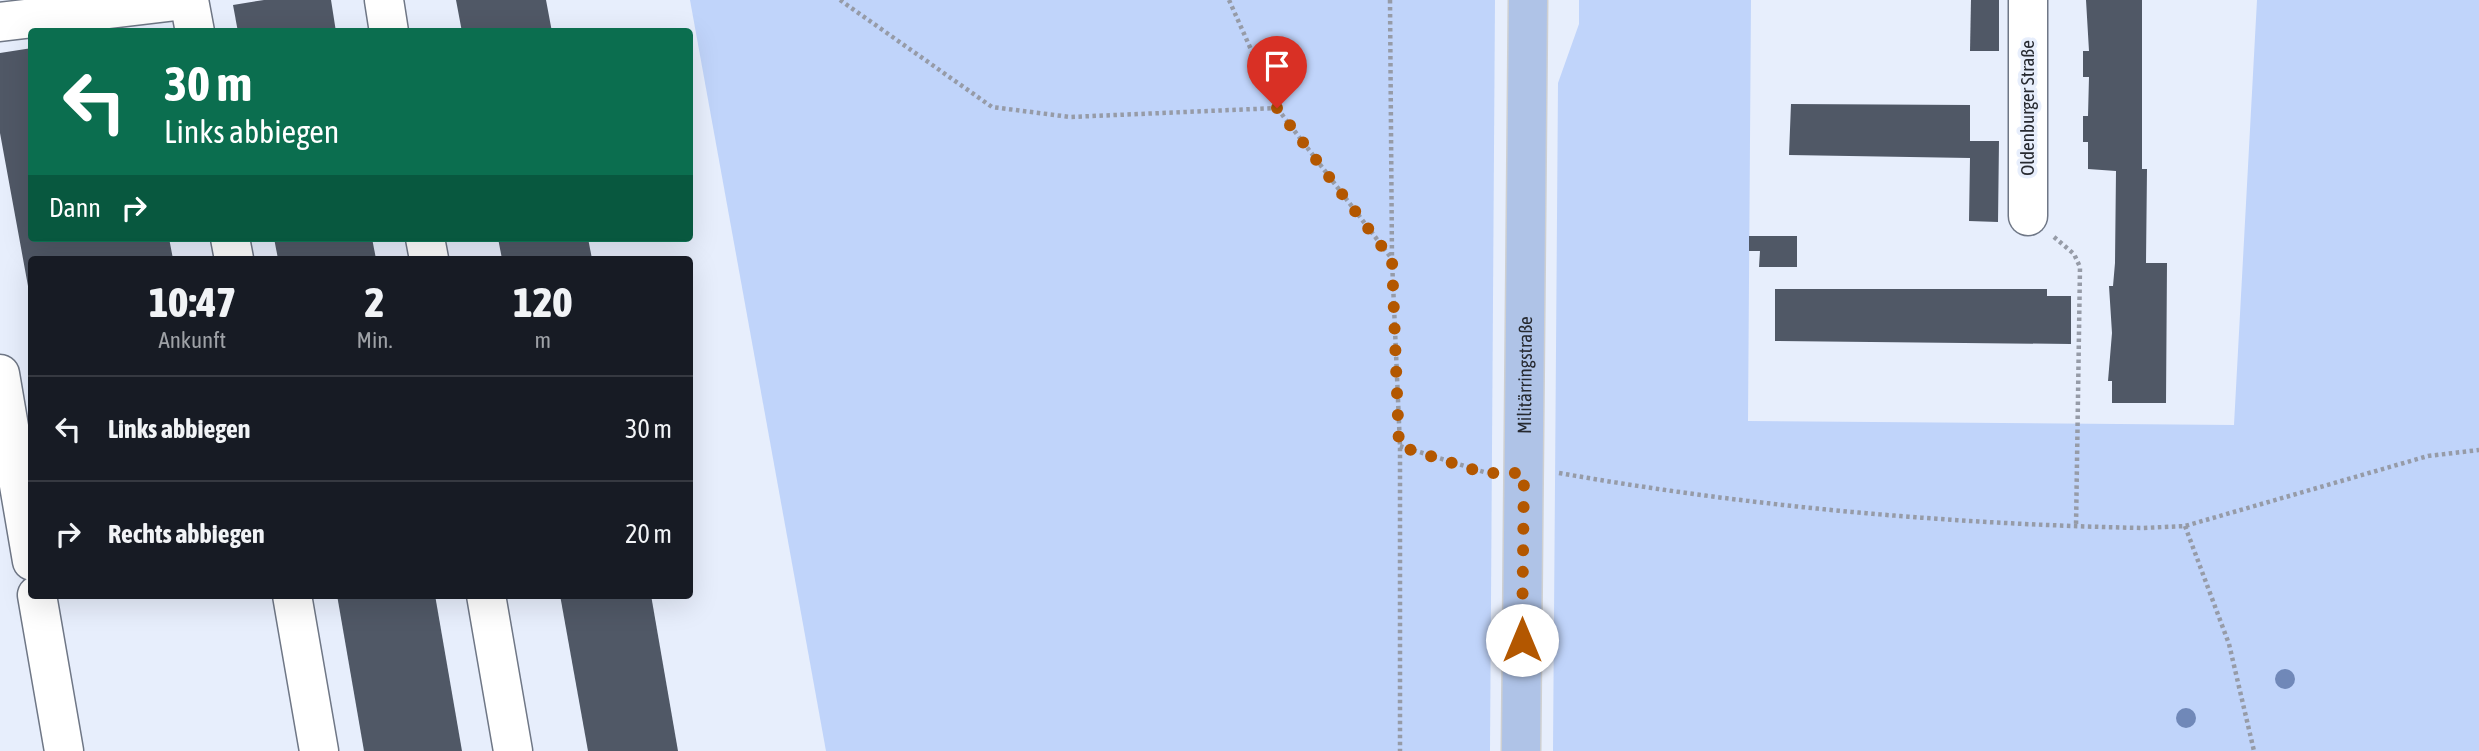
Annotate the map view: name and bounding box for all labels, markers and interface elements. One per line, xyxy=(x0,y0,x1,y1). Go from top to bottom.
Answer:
pin xyxy=(1247,36,1307,108)
street label: Oldenburger Straße xyxy=(2016,40,2038,176)
icon: arrive xyxy=(1258,47,1296,85)
text: 30 m xyxy=(164,55,252,111)
icon: left xyxy=(49,56,140,147)
text: Links abbiegen xyxy=(164,113,339,150)
icon: right xyxy=(115,189,153,227)
text: Dann xyxy=(49,193,101,223)
text: 10:47 xyxy=(149,278,236,326)
text: 2 xyxy=(365,278,384,326)
text: 120 xyxy=(513,278,572,326)
street label: Militärringstraße xyxy=(1513,316,1536,434)
text: Ankunft xyxy=(158,327,226,353)
text: Min. xyxy=(357,327,392,353)
text: m xyxy=(534,327,551,353)
icon: left xyxy=(49,410,87,448)
text: Links abbiegen xyxy=(108,414,250,444)
text: 30 m xyxy=(625,414,672,444)
icon: right xyxy=(49,515,87,553)
text: Rechts abbiegen xyxy=(108,519,265,549)
text: 20 m xyxy=(625,519,672,549)
position arrow xyxy=(1485,603,1559,677)

